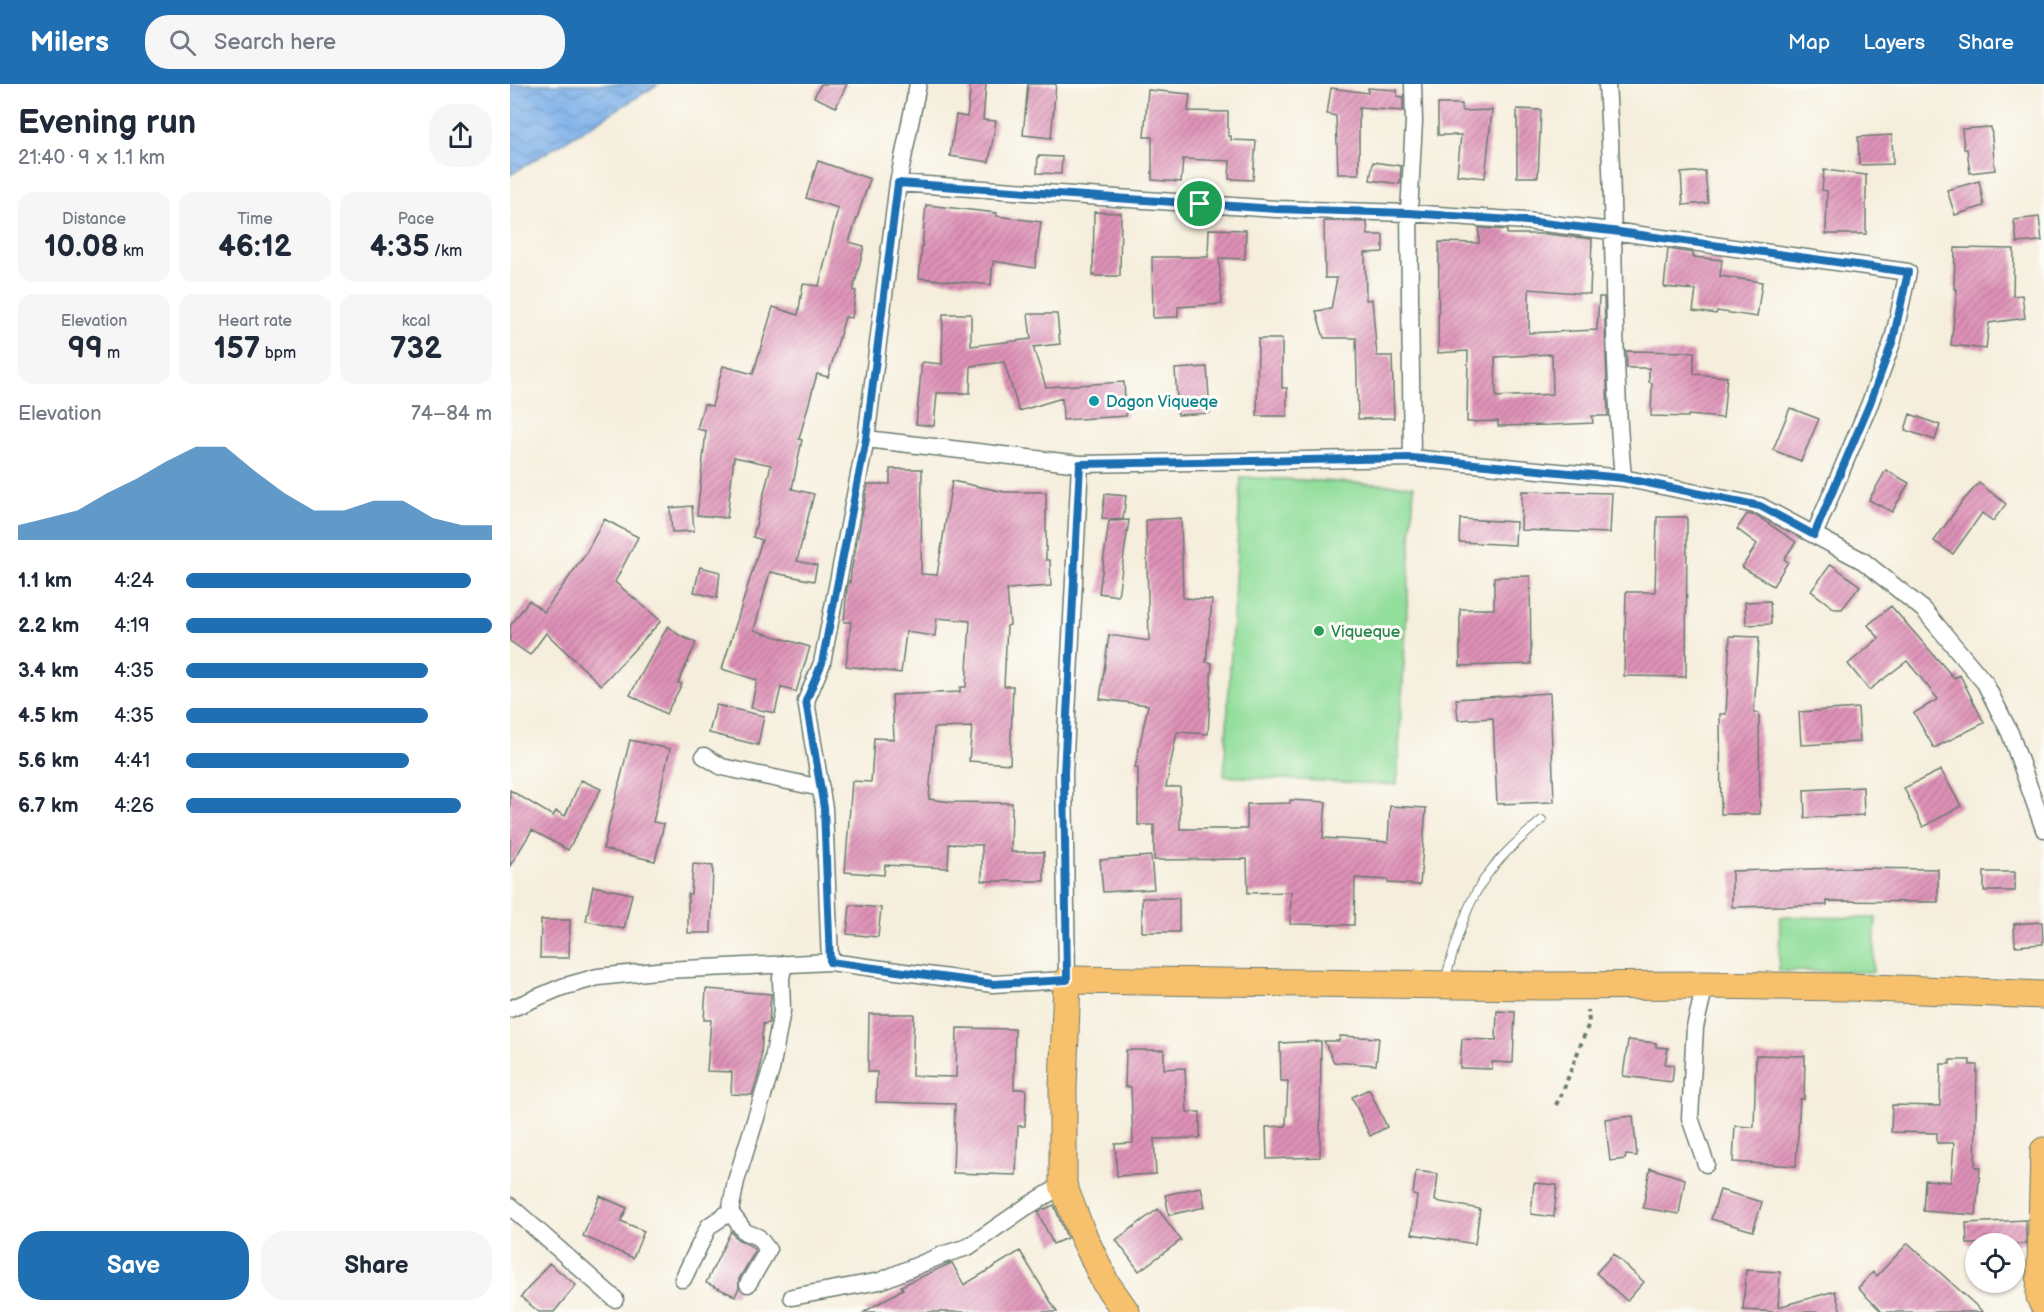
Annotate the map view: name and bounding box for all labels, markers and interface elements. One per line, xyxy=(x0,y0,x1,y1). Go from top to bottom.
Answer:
search box xyxy=(145,15,565,69)
text: Milers xyxy=(30,26,109,59)
icon: search xyxy=(166,26,199,59)
text: Search here xyxy=(214,29,336,56)
text: Map xyxy=(1788,30,1830,55)
text: Layers xyxy=(1863,30,1925,55)
text: Share xyxy=(1958,30,2014,55)
text: Evening run xyxy=(18,103,196,143)
button: share xyxy=(429,104,492,167)
text: 21:40 · 9 × 1.1 km xyxy=(18,146,165,170)
pin xyxy=(1174,178,1225,229)
icon: arrive xyxy=(1183,187,1216,220)
text: Distance xyxy=(62,210,126,229)
text: Time xyxy=(237,210,273,229)
text: Pace xyxy=(398,210,434,229)
text: 10.08 xyxy=(44,229,119,265)
text: 46:12 xyxy=(218,229,292,265)
text: 4:35 xyxy=(370,229,430,265)
text: km xyxy=(119,242,144,261)
text: /km xyxy=(430,242,462,261)
text: Elevation xyxy=(61,312,127,331)
text: Heart rate xyxy=(218,312,292,331)
text: kcal xyxy=(402,312,430,331)
text: 99 xyxy=(68,331,103,367)
text: 157 xyxy=(214,331,260,367)
text: 732 xyxy=(390,331,442,367)
text: m xyxy=(103,344,120,363)
text: bpm xyxy=(260,344,296,363)
place label: Dagon Viqueqe xyxy=(1106,393,1218,412)
marker: Dagon Viqueqe xyxy=(1087,394,1101,408)
text: Elevation xyxy=(18,402,101,426)
text: 74–84 m xyxy=(411,402,492,426)
text: 1.1 km xyxy=(18,569,72,593)
text: 4:24 xyxy=(114,569,154,593)
text: 2.2 km xyxy=(18,614,79,638)
text: 4:19 xyxy=(114,614,150,638)
place label: Viqueque xyxy=(1331,623,1401,642)
marker: Viqueque xyxy=(1312,624,1326,638)
text: 3.4 km xyxy=(18,659,79,683)
text: 4:35 xyxy=(114,659,154,683)
text: 4.5 km xyxy=(18,704,79,728)
text: 4:35 xyxy=(114,704,154,728)
text: 5.6 km xyxy=(18,749,79,773)
text: 4:41 xyxy=(114,749,150,773)
text: 6.7 km xyxy=(18,794,79,818)
text: 4:26 xyxy=(114,794,154,818)
button: Save xyxy=(18,1231,249,1300)
button: Share xyxy=(261,1231,492,1300)
map controls xyxy=(1965,1233,2025,1293)
button: locate xyxy=(1965,1233,2025,1293)

